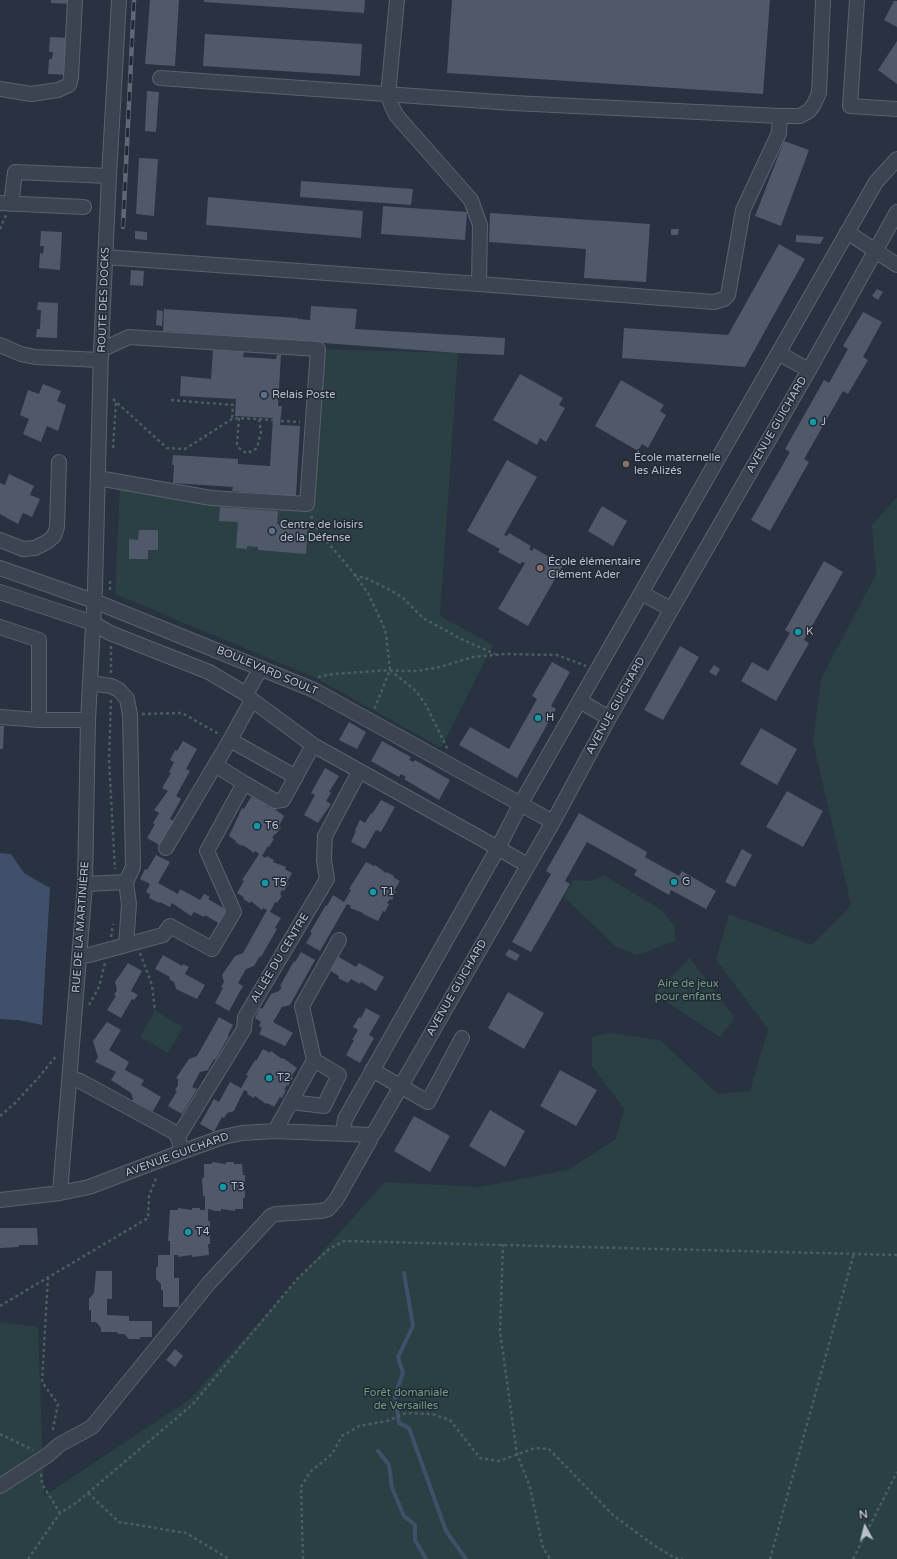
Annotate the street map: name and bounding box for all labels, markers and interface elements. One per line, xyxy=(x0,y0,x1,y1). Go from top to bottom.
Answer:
street label: ROUTE DES DOCKS xyxy=(96,247,112,353)
street label: AVENUE GUICHARD xyxy=(744,374,810,476)
place label: Relais Poste xyxy=(272,388,335,402)
marker: Relais Poste xyxy=(259,390,269,400)
place label: J xyxy=(821,415,826,429)
marker: J xyxy=(808,417,818,427)
place label: École maternelle les Alizés xyxy=(634,451,721,477)
marker: École maternelle les Alizés xyxy=(621,459,631,469)
place label: Centre de loisirs de la Défense xyxy=(280,518,363,544)
marker: Centre de loisirs de la Défense xyxy=(267,526,277,536)
place label: École élémentaire Clément Ader xyxy=(548,555,641,581)
marker: École élémentaire Clément Ader xyxy=(535,563,545,573)
place label: K xyxy=(806,625,813,639)
marker: K xyxy=(793,627,803,637)
street label: BOULEVARD SOULT xyxy=(214,644,320,698)
street label: AVENUE GUICHARD xyxy=(584,655,648,757)
place label: H xyxy=(546,711,554,725)
marker: H xyxy=(533,713,543,723)
place label: T6 xyxy=(265,819,279,833)
marker: T6 xyxy=(252,821,262,831)
street label: RUE DE LA MARTINIÈRE xyxy=(70,861,92,993)
place label: G xyxy=(682,875,690,889)
place label: T5 xyxy=(273,876,287,890)
marker: G xyxy=(669,877,679,887)
marker: T5 xyxy=(260,878,270,888)
place label: T1 xyxy=(381,885,395,899)
marker: T1 xyxy=(368,887,378,897)
street label: ALLÉE DU CENTRE xyxy=(248,911,312,1005)
street label: AVENUE GUICHARD xyxy=(424,937,490,1039)
park label: Aire de jeux pour enfants xyxy=(655,977,721,1003)
place label: T2 xyxy=(277,1071,291,1085)
marker: T2 xyxy=(264,1073,274,1083)
street label: AVENUE GUICHARD xyxy=(123,1130,231,1180)
place label: T3 xyxy=(231,1180,245,1194)
marker: T3 xyxy=(218,1182,228,1192)
place label: T4 xyxy=(196,1225,210,1239)
marker: T4 xyxy=(183,1227,193,1237)
park label: Forêt domaniale de Versailles xyxy=(364,1386,448,1412)
north arrow xyxy=(845,1507,885,1547)
text: N xyxy=(858,1508,869,1522)

